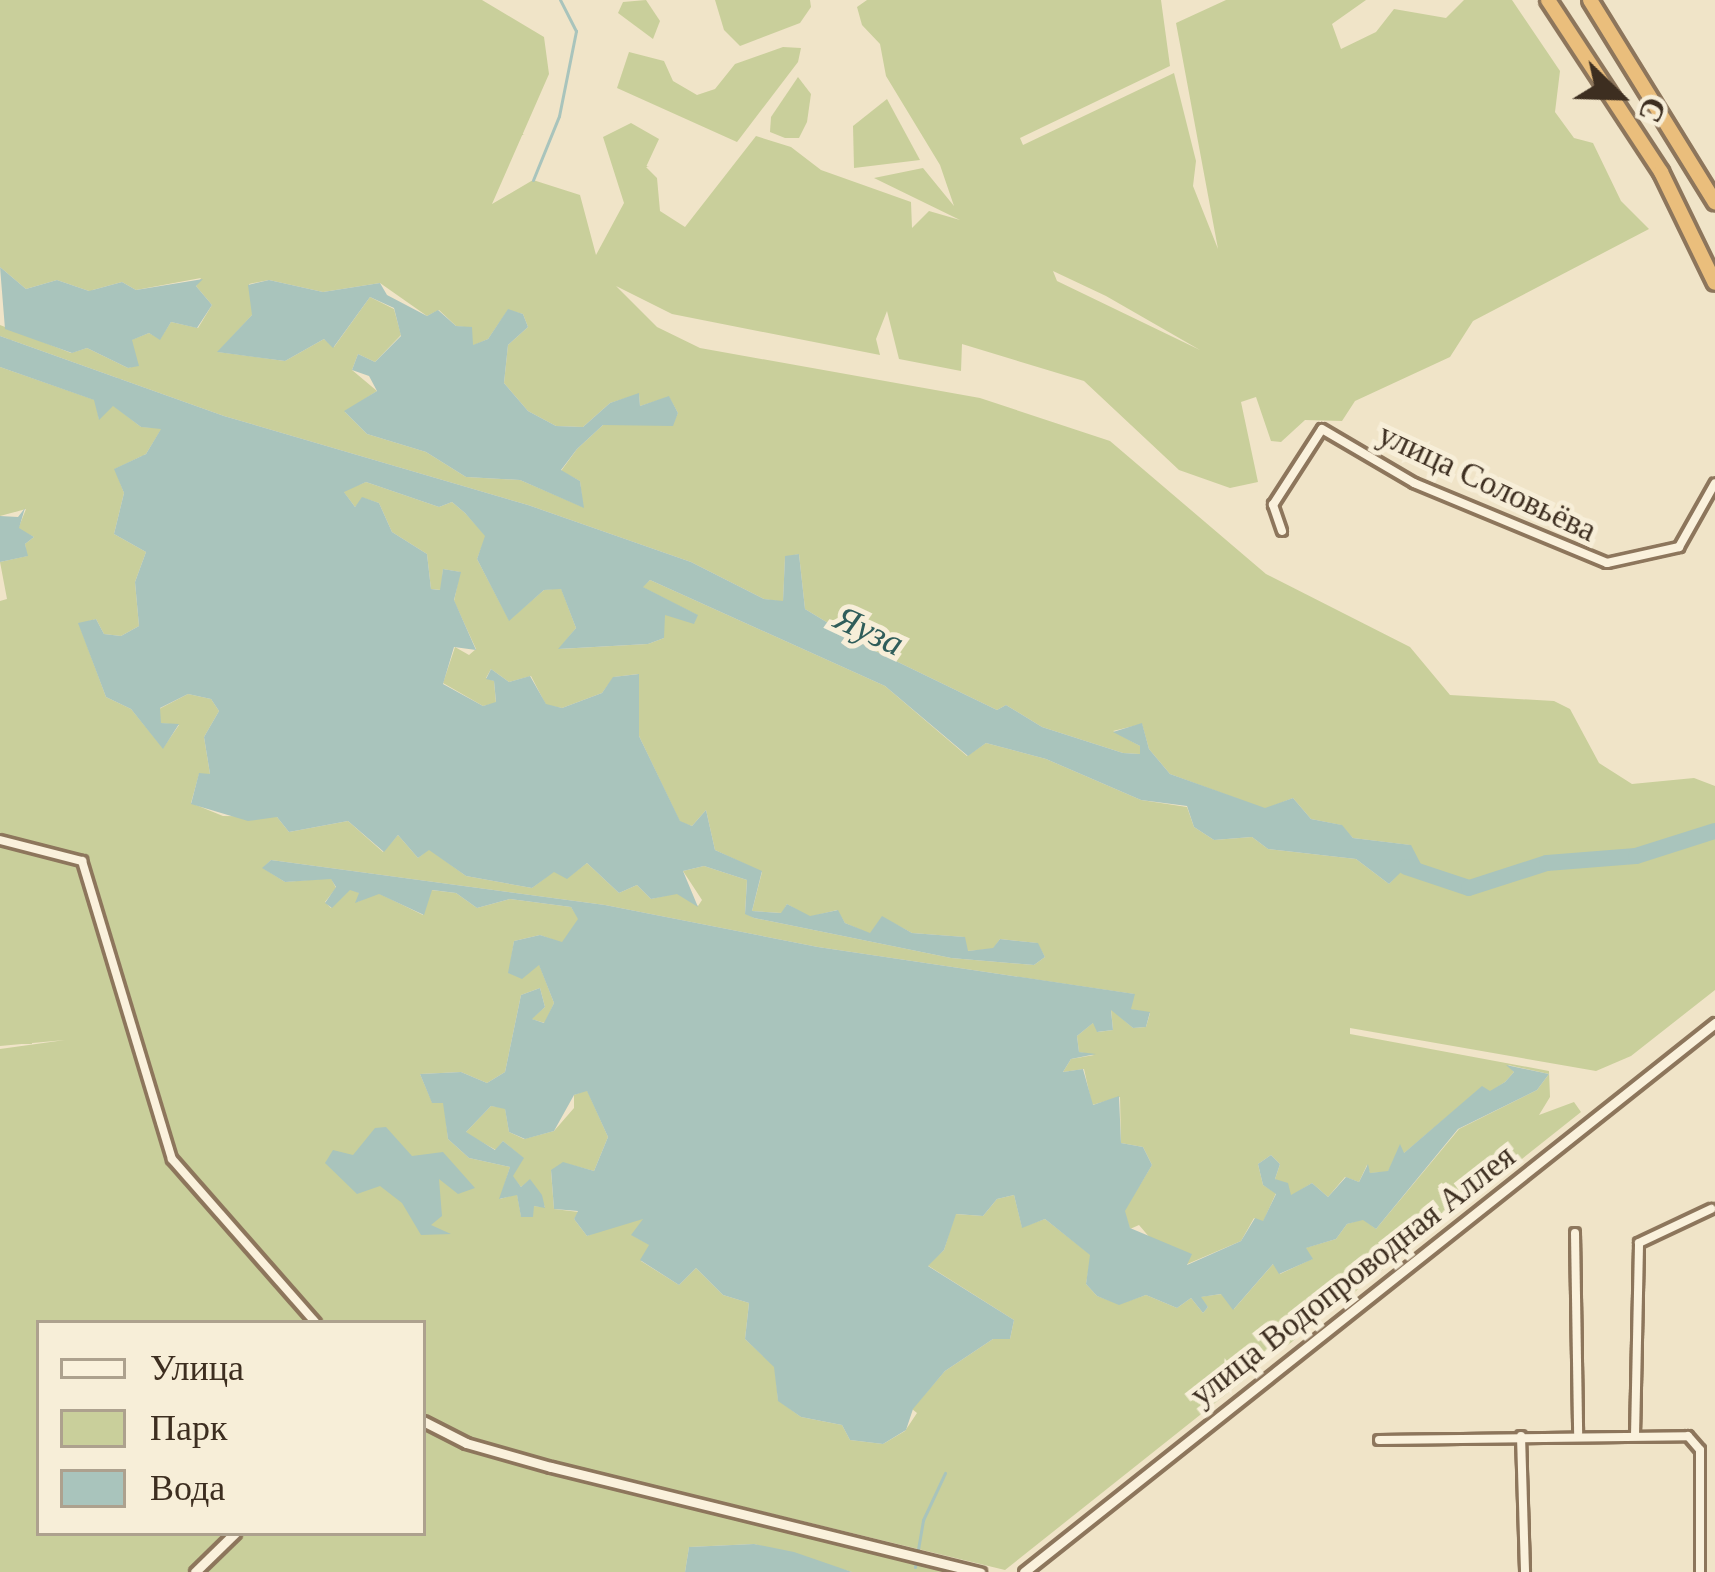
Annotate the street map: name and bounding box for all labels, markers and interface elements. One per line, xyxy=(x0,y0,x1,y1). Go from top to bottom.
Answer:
north arrow xyxy=(1559,36,1679,156)
text: С xyxy=(1631,92,1673,128)
street label: улица Соловьёва xyxy=(1372,415,1602,551)
water label: Яуза xyxy=(828,596,910,666)
street label: улица Водопроводная Аллея xyxy=(1183,1137,1523,1415)
legend xyxy=(36,1320,426,1536)
text: Улица xyxy=(150,1348,244,1388)
text: Парк xyxy=(150,1408,227,1448)
text: Вода xyxy=(150,1468,225,1508)

